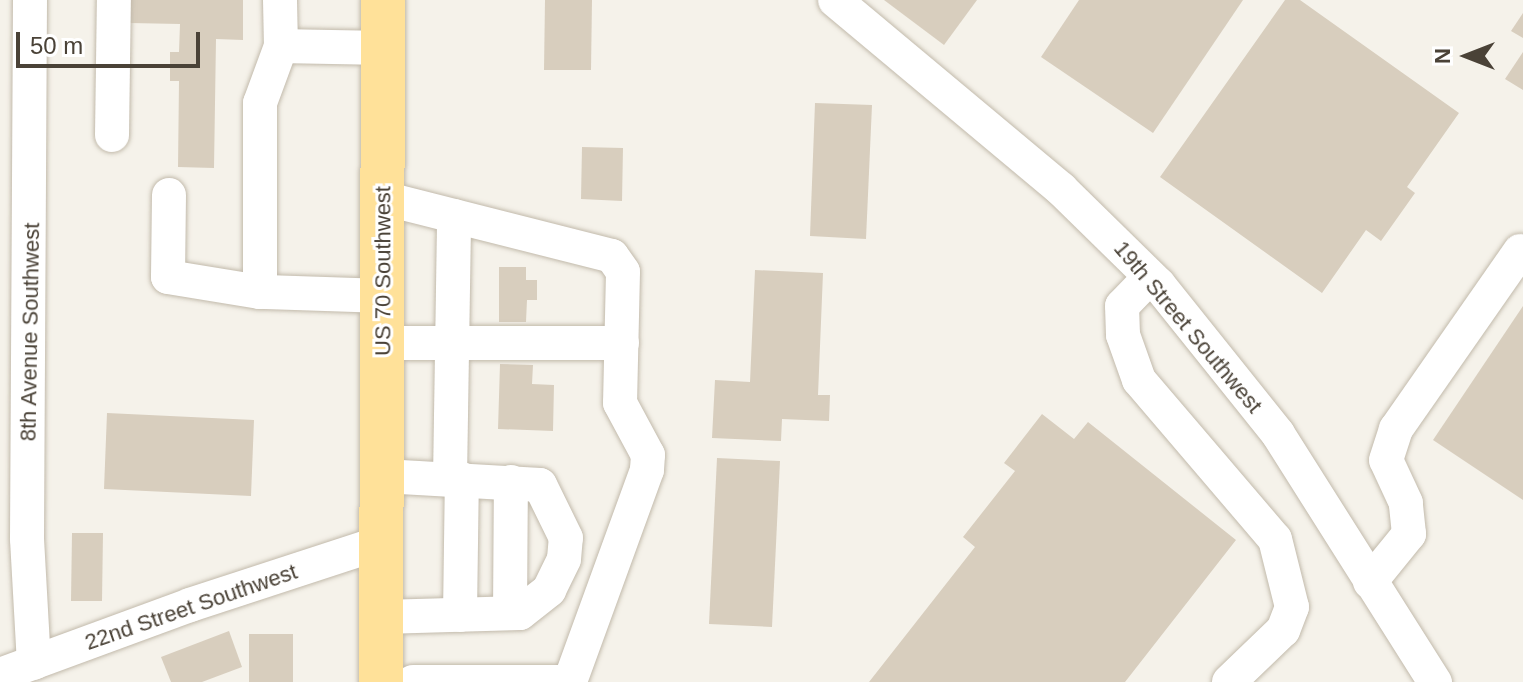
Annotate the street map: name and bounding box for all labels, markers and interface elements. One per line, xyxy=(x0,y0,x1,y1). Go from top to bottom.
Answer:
scale bar xyxy=(20,16,204,66)
north arrow xyxy=(1427,16,1507,96)
text: 50 m xyxy=(30,32,83,59)
text: N xyxy=(1430,48,1455,64)
street label: US 70 Southwest xyxy=(370,186,396,356)
street label: 8th Avenue Southwest xyxy=(15,222,45,442)
street label: 19th Street Southwest xyxy=(1108,236,1268,418)
street label: 22nd Street Southwest xyxy=(81,558,301,656)

